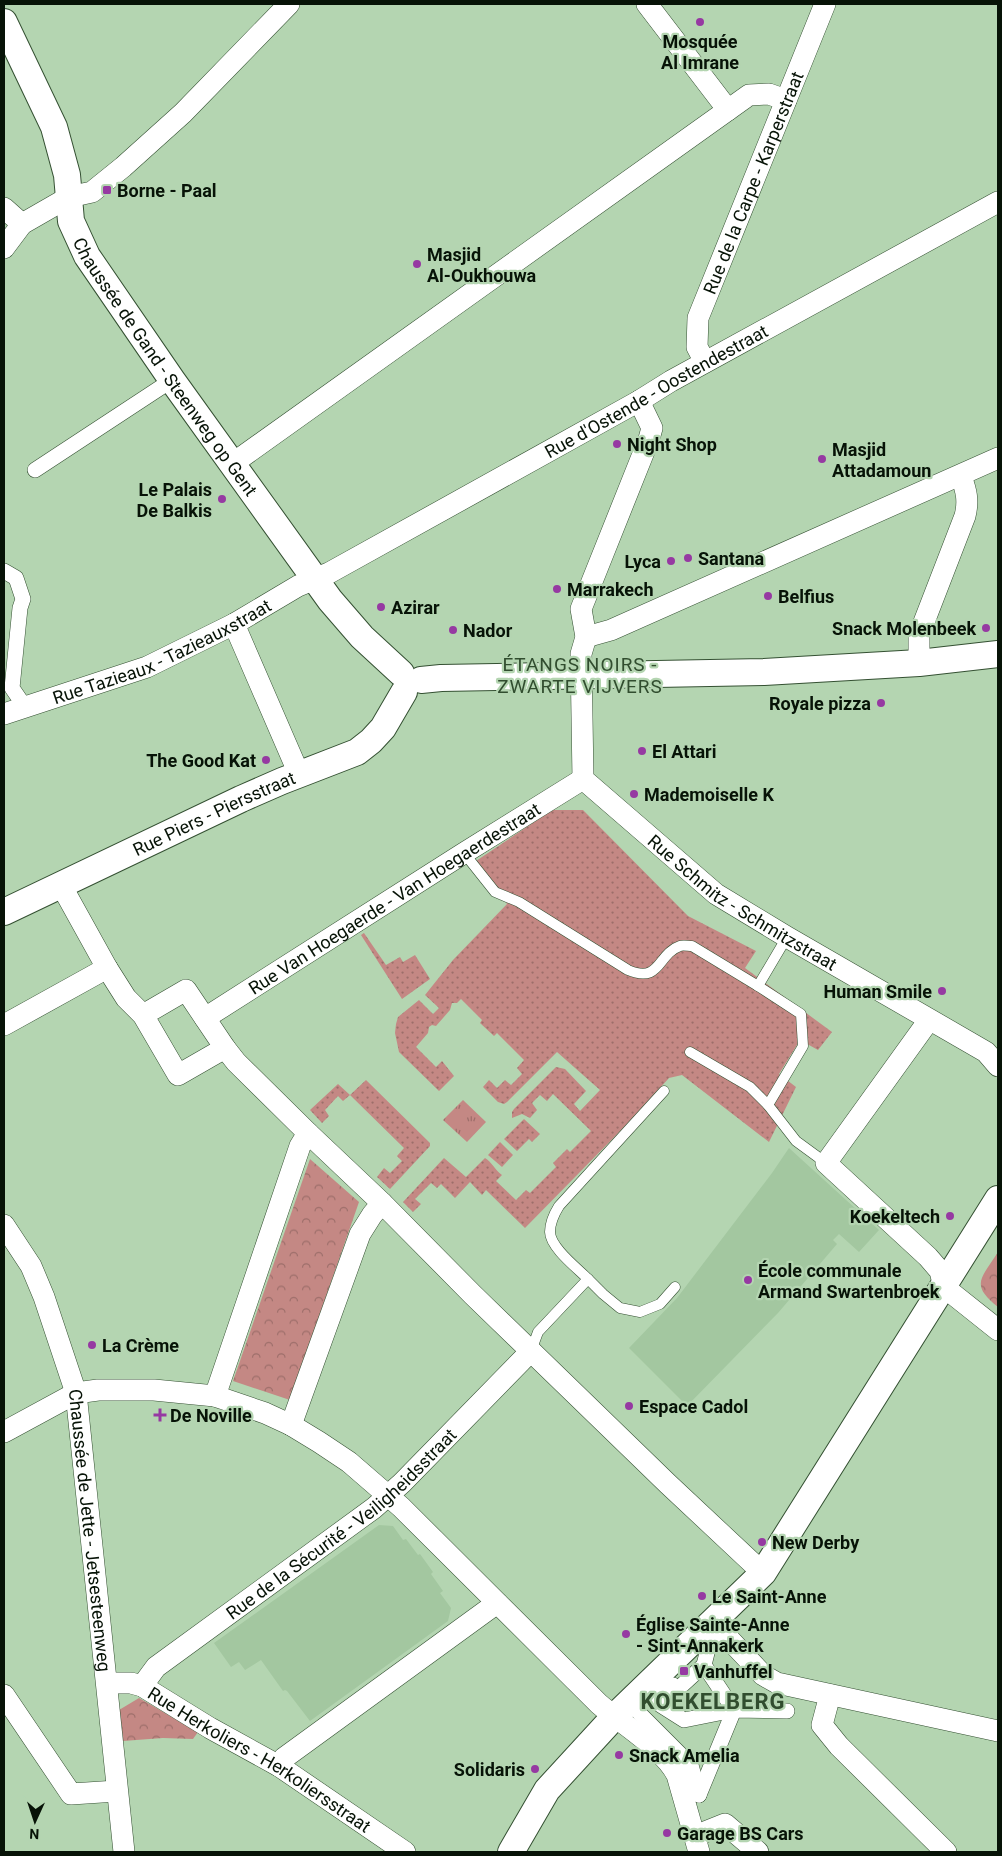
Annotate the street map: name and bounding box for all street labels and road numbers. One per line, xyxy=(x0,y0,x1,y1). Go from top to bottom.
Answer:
street label: Rue de la Carpe - Karperstraat xyxy=(698,68,807,297)
street label: Chaussée de Gand - Steenweg op Gent xyxy=(69,234,262,500)
street label: Rue d'Ostende - Oostendestraat xyxy=(541,320,771,462)
street label: Rue Tazieaux - Tazieauxstraat xyxy=(50,594,275,708)
street label: Rue Piers - Piersstraat xyxy=(129,766,298,860)
street label: Rue Van Hoegaerde - Van Hoegaerdestraat xyxy=(244,798,544,998)
street label: Rue Schmitz - Schmitzstraat xyxy=(644,830,841,974)
street label: Chaussée de Jette - Jetsesteenweg xyxy=(65,1388,116,1673)
street label: Rue de la Sécurité - Veiligheidsstraat xyxy=(222,1424,460,1623)
street label: Rue Herkoliers - Herkoliersstraat xyxy=(144,1682,375,1836)

